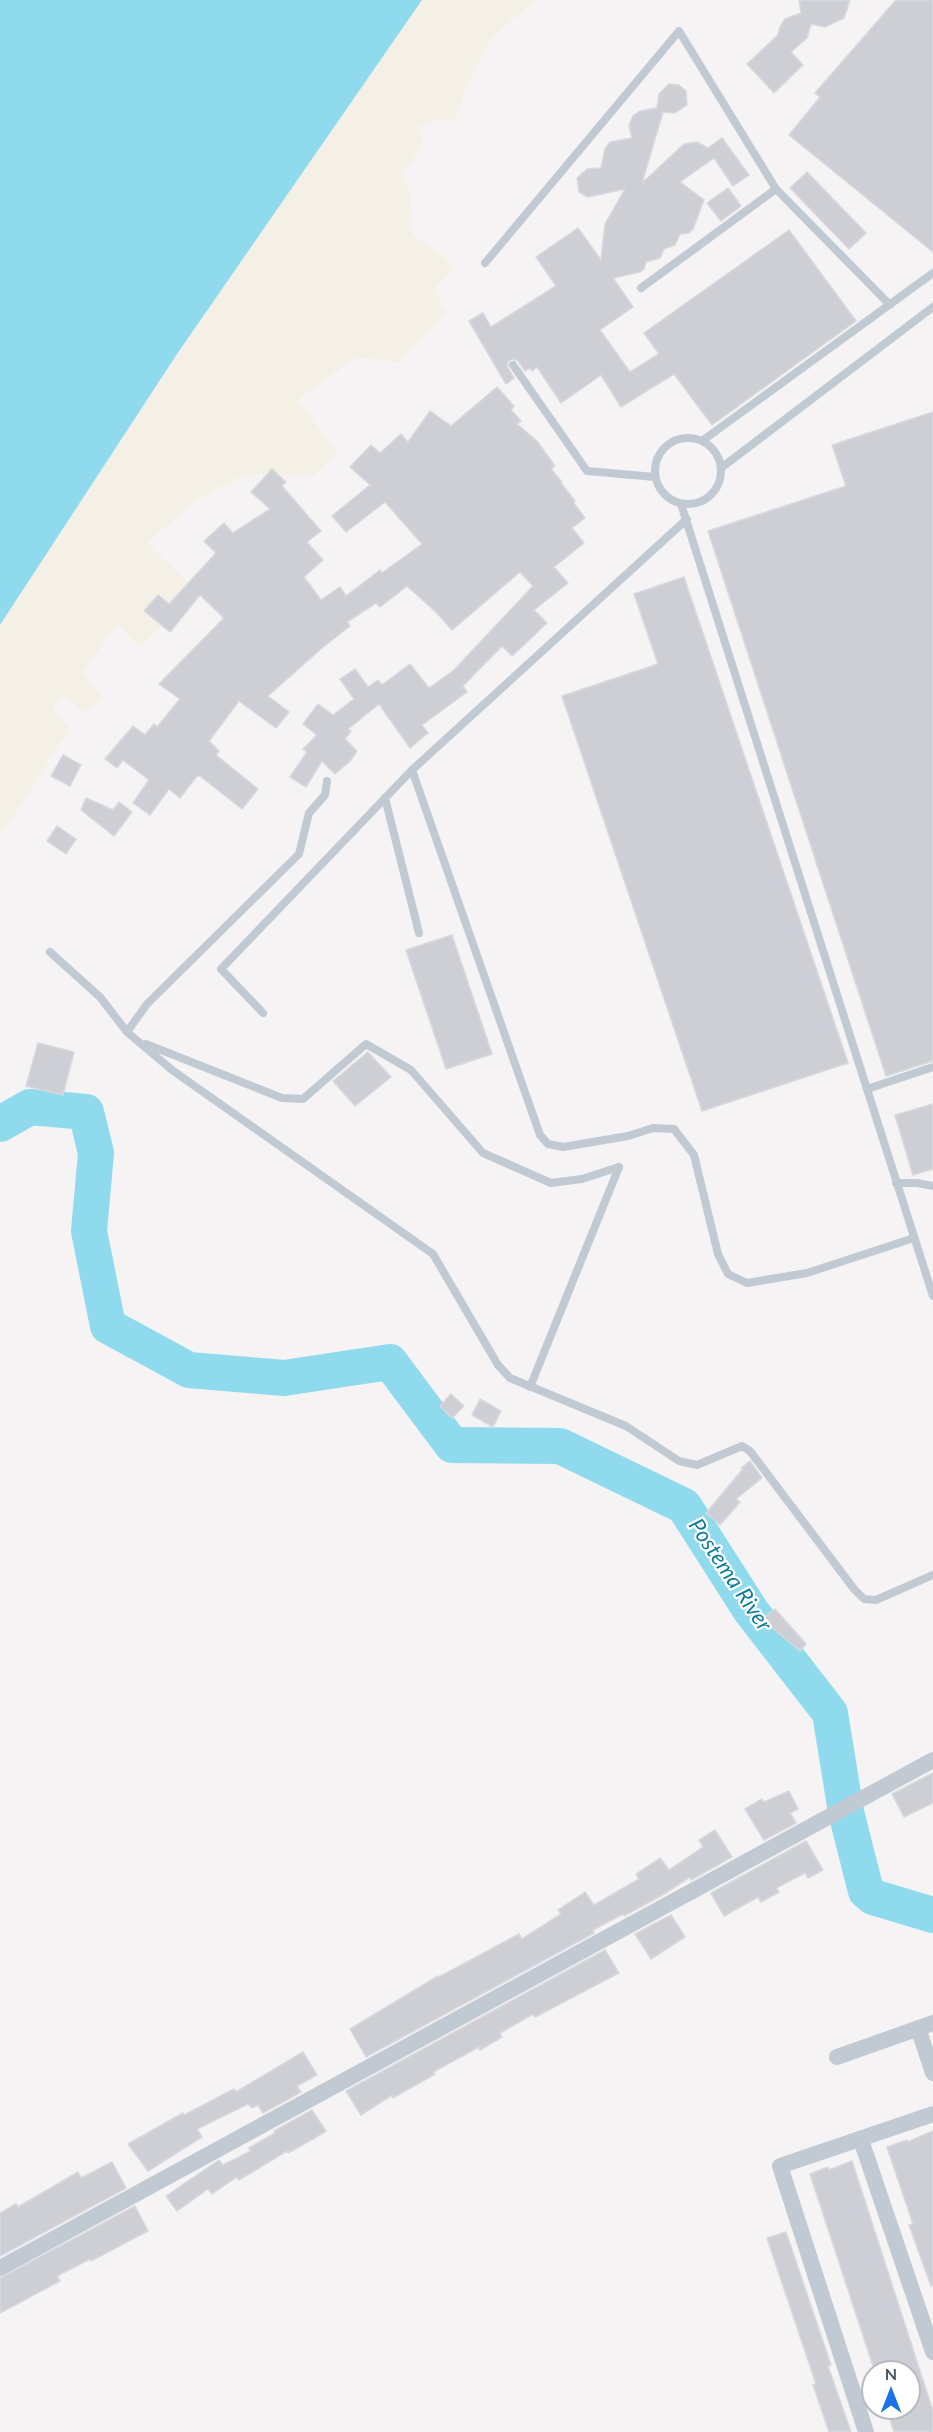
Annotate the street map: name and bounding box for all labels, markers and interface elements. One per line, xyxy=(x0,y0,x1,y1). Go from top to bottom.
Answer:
water label: Postema River xyxy=(683,1514,777,1636)
north arrow xyxy=(861,2360,921,2420)
text: N xyxy=(885,2364,897,2383)

